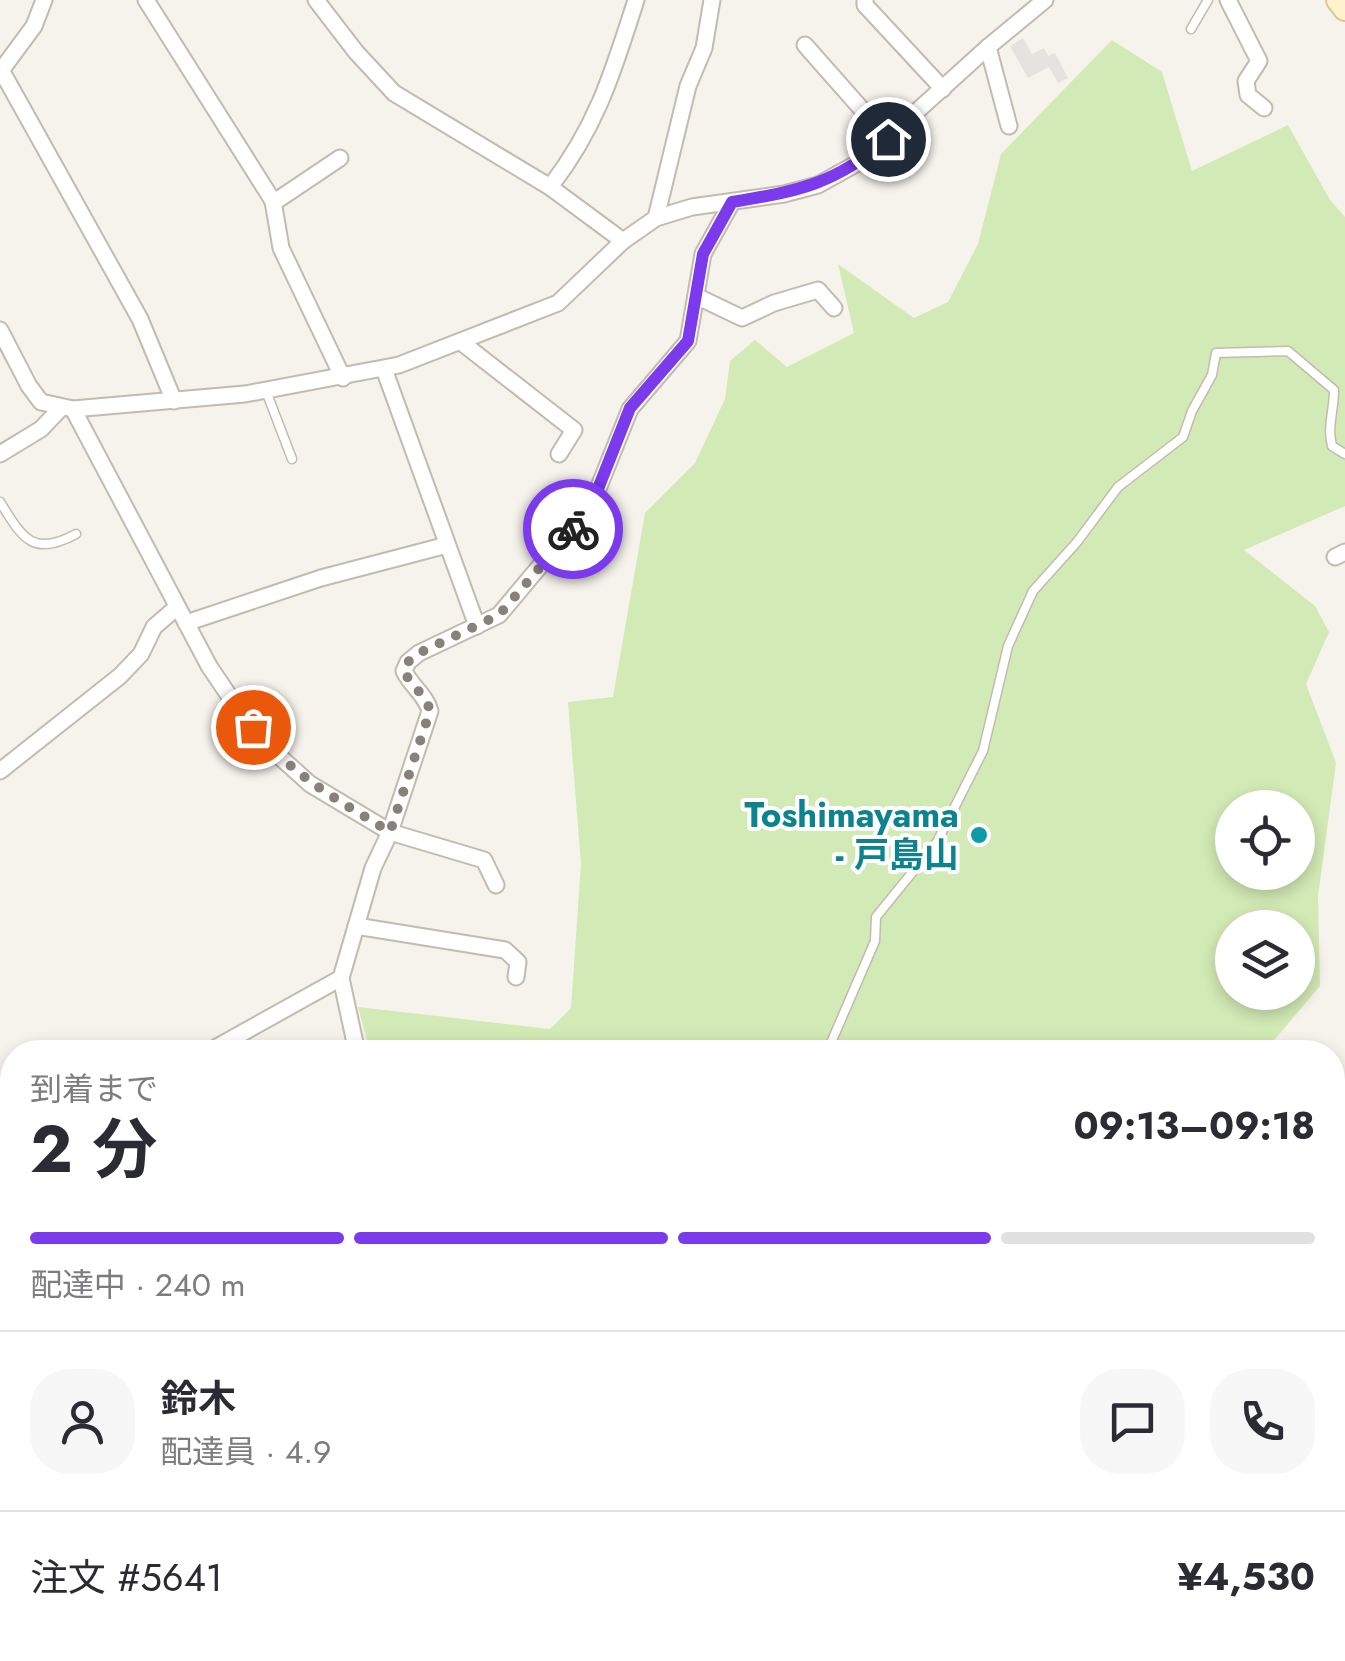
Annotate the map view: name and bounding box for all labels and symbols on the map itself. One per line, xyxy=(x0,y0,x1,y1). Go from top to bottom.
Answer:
pin xyxy=(846,97,931,182)
courier xyxy=(523,479,623,579)
pin xyxy=(211,685,296,770)
place label: Toshimayama - 戸島山 xyxy=(745,790,959,880)
marker: Toshimayama - 戸島山 xyxy=(968,824,990,846)

